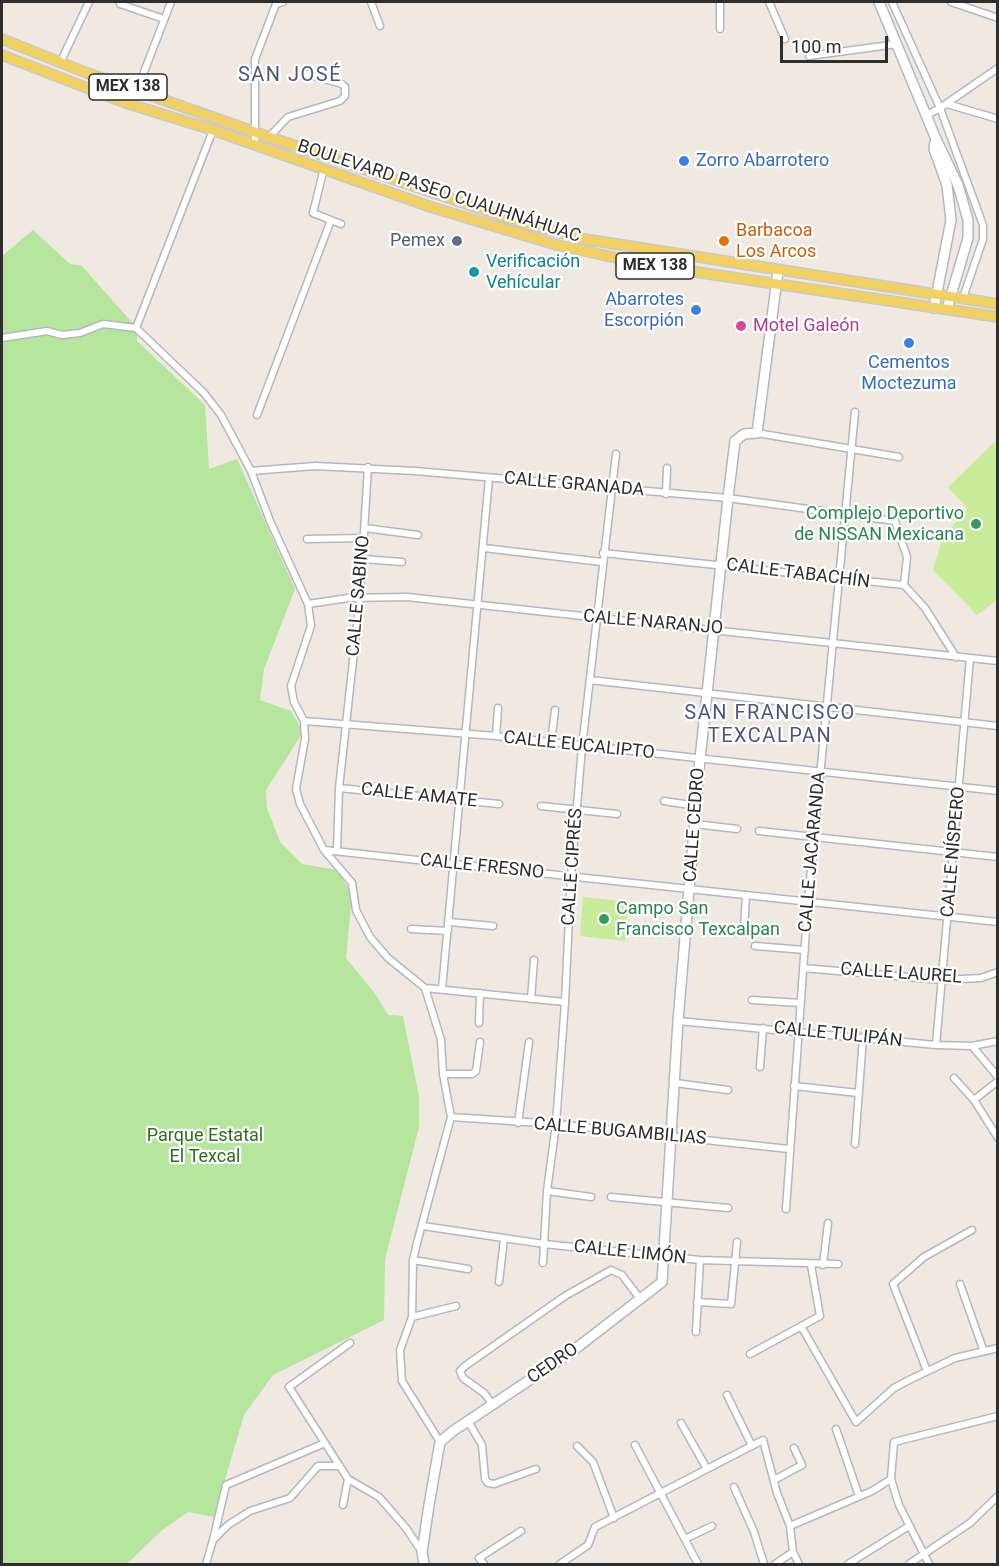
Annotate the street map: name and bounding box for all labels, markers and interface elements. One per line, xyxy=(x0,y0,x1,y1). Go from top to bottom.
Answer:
scale bar xyxy=(783,24,891,62)
text: 100 m xyxy=(791,36,842,57)
district label: SAN JOSÉ xyxy=(238,64,342,88)
road number: MEX 138 xyxy=(89,74,167,100)
street label: BOULEVARD PASEO CUAUHNÁHUAC xyxy=(295,136,583,248)
place label: Zorro Abarrotero xyxy=(696,150,829,172)
marker: Zorro Abarrotero xyxy=(677,154,691,168)
place label: Barbacoa Los Arcos xyxy=(736,220,816,262)
place label: Pemex xyxy=(390,230,445,252)
marker: Pemex xyxy=(450,234,464,248)
marker: Barbacoa Los Arcos xyxy=(717,234,731,248)
place label: Verificación Vehícular xyxy=(486,251,580,294)
road number: MEX 138 xyxy=(616,253,694,279)
marker: Verificación Vehícular xyxy=(467,265,481,279)
place label: Abarrotes Escorpión xyxy=(604,289,684,332)
marker: Abarrotes Escorpión xyxy=(689,303,703,317)
place label: Motel Galeón xyxy=(753,315,859,337)
marker: Motel Galeón xyxy=(734,319,748,333)
marker: Cementos Moctezuma xyxy=(902,336,916,350)
place label: Cementos Moctezuma xyxy=(861,352,957,394)
street label: CALLE GRANADA xyxy=(503,468,645,502)
place label: Complejo Deportivo de NISSAN Mexicana xyxy=(794,503,964,546)
marker: Complejo Deportivo de NISSAN Mexicana xyxy=(969,517,983,531)
street label: CALLE SABINO xyxy=(343,535,375,657)
street label: CALLE TABACHÍN xyxy=(725,554,871,594)
street label: CALLE NARANJO xyxy=(582,606,724,640)
district label: SAN FRANCISCO TEXCALPAN xyxy=(684,702,856,749)
street label: CALLE EUCALIPTO xyxy=(502,727,656,765)
street label: CALLE CEDRO xyxy=(680,767,710,883)
street label: CALLE JACARANDA xyxy=(795,771,831,933)
street label: CALLE AMATE xyxy=(360,779,478,813)
street label: CALLE NÍSPERO xyxy=(938,786,970,918)
street label: CALLE CIPRÉS xyxy=(558,808,588,926)
street label: CALLE FRESNO xyxy=(419,850,545,884)
place label: Campo San Francisco Texcalpan xyxy=(616,898,780,940)
marker: Campo San Francisco Texcalpan xyxy=(597,912,611,926)
street label: CALLE LAUREL xyxy=(840,959,962,989)
street label: CALLE TULIPÁN xyxy=(773,1018,903,1052)
street label: CALLE BUGAMBILIAS xyxy=(533,1114,707,1150)
park label: Parque Estatal El Texcal xyxy=(147,1125,263,1168)
street label: CALLE LIMÓN xyxy=(573,1236,687,1270)
street label: CEDRO xyxy=(523,1339,583,1389)

